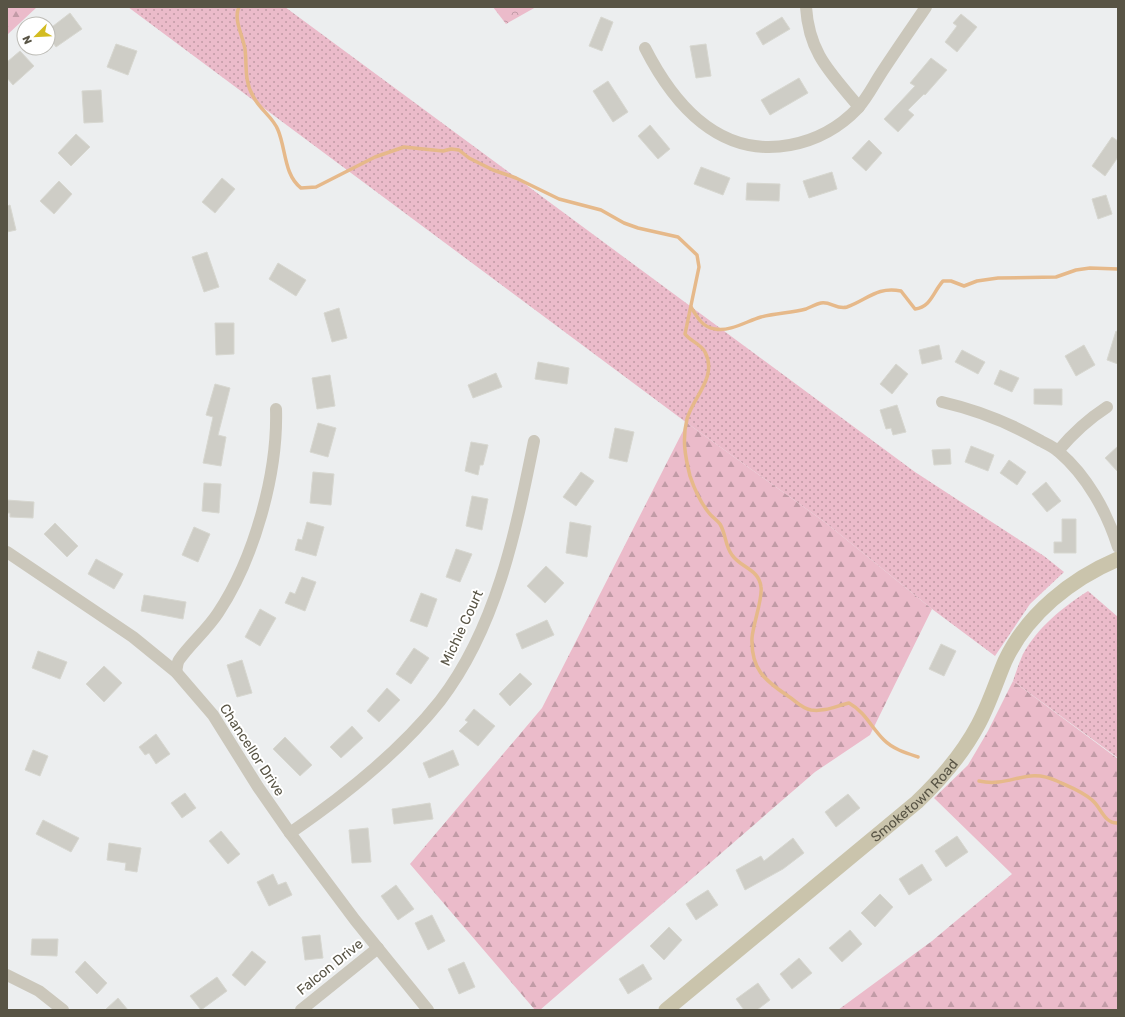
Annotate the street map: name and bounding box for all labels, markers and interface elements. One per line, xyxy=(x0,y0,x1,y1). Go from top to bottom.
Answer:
north arrow xyxy=(16,16,56,56)
text: N xyxy=(20,34,35,46)
street label: Michie Court xyxy=(437,587,487,669)
street label: Chancellor Drive xyxy=(216,701,288,799)
street label: Smoketown Road xyxy=(867,756,961,845)
street label: Falcon Drive xyxy=(293,935,367,999)

